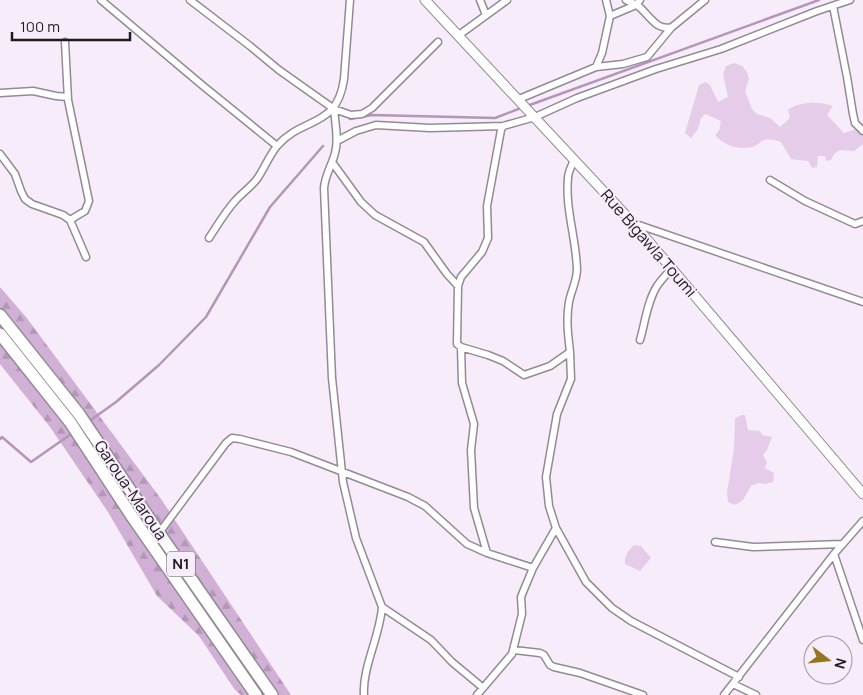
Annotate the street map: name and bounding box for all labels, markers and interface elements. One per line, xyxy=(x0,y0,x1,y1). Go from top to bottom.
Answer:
scale bar xyxy=(12,10,130,42)
text: 100 m xyxy=(20,16,60,37)
street label: Rue Bigawla Toumi xyxy=(596,184,702,302)
street label: Garoua-Maroua xyxy=(89,436,173,544)
road number: N1 xyxy=(167,552,195,576)
north arrow xyxy=(803,635,853,685)
text: N xyxy=(830,656,851,671)

